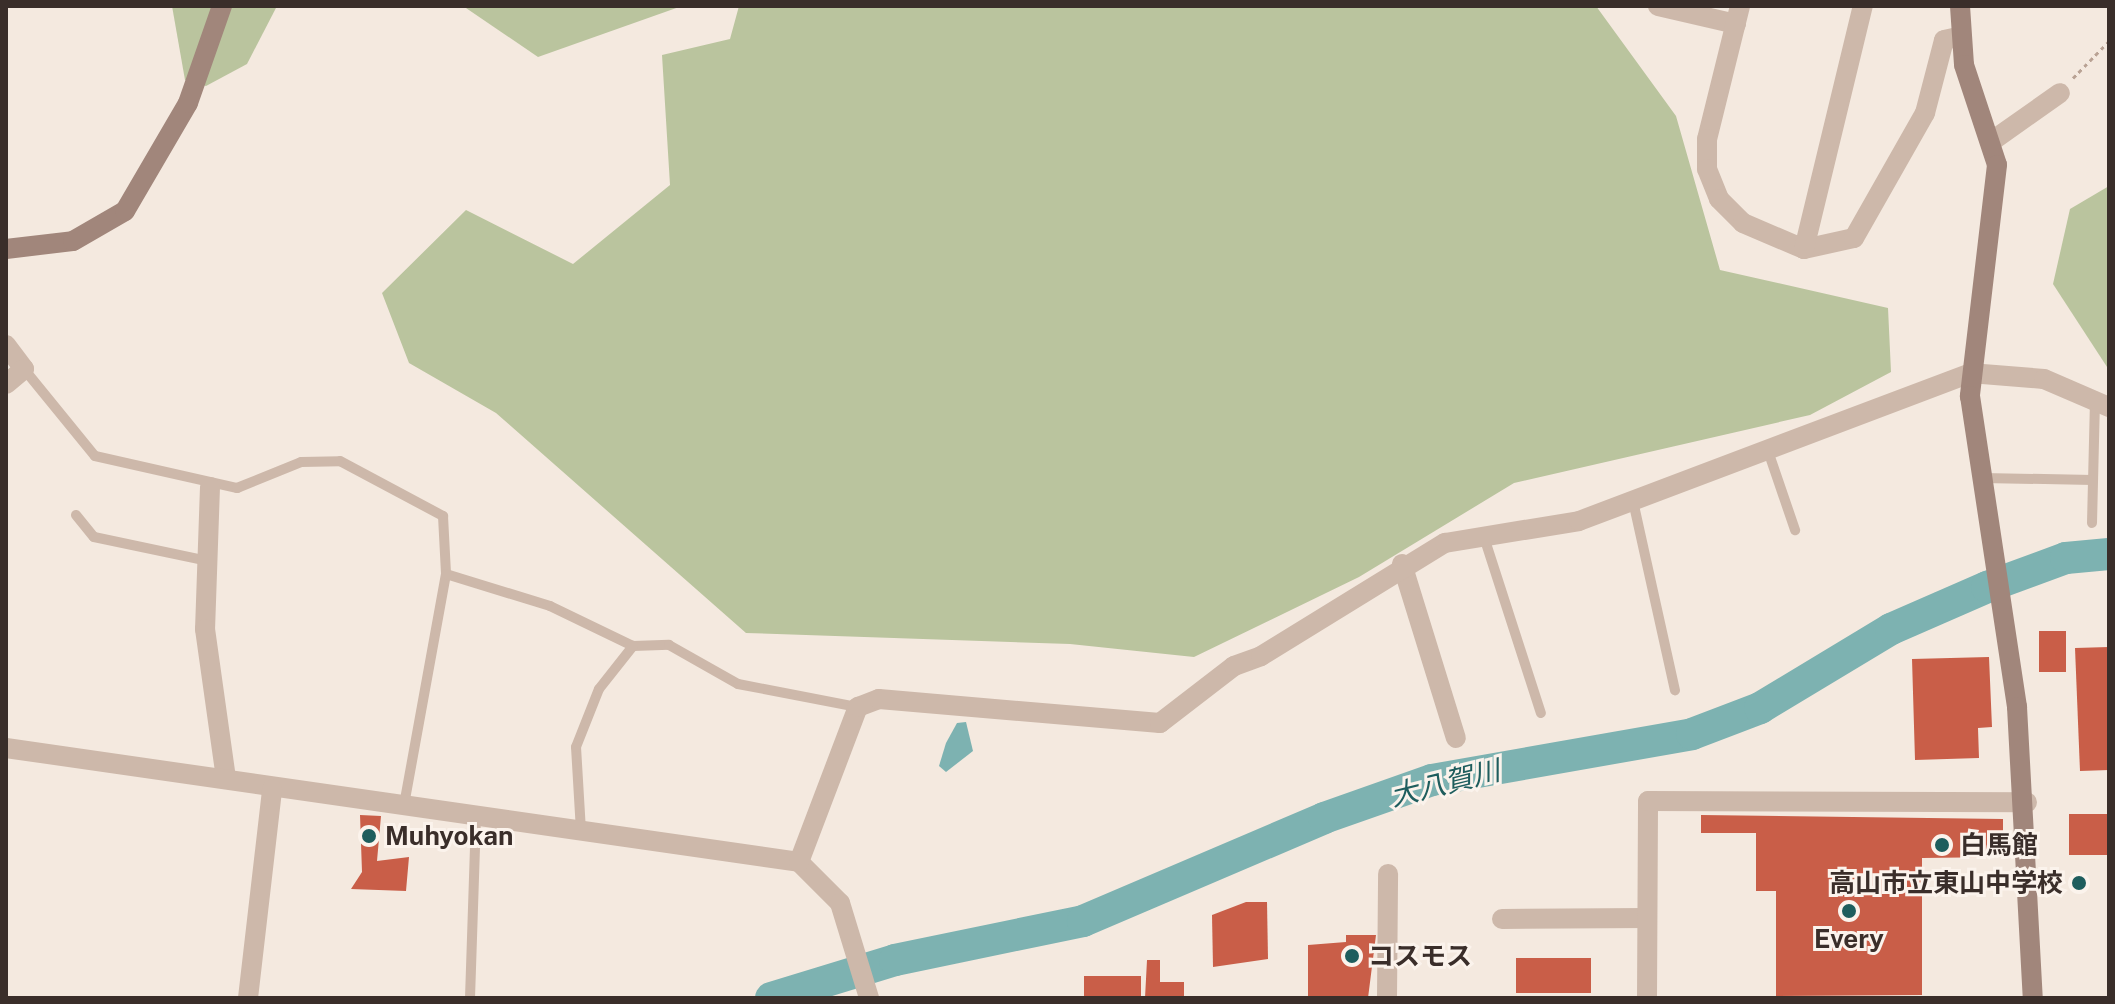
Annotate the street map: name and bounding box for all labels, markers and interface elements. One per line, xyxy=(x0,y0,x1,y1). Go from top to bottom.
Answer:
water label: 大八賀川 xyxy=(1387,753,1503,813)
place label: Muhyokan xyxy=(385,820,513,852)
marker: Muhyokan xyxy=(360,827,378,845)
place label: 白馬館 xyxy=(1960,829,2038,861)
marker: 白馬館 xyxy=(1931,834,1953,856)
place label: 高山市立東山中学校 xyxy=(1829,867,2063,899)
marker: 高山市立東山中学校 xyxy=(2070,874,2088,892)
marker: Every xyxy=(1840,902,1858,920)
place label: Every xyxy=(1814,923,1884,955)
place label: コスモス xyxy=(1368,940,1472,972)
marker: コスモス xyxy=(1343,947,1361,965)

